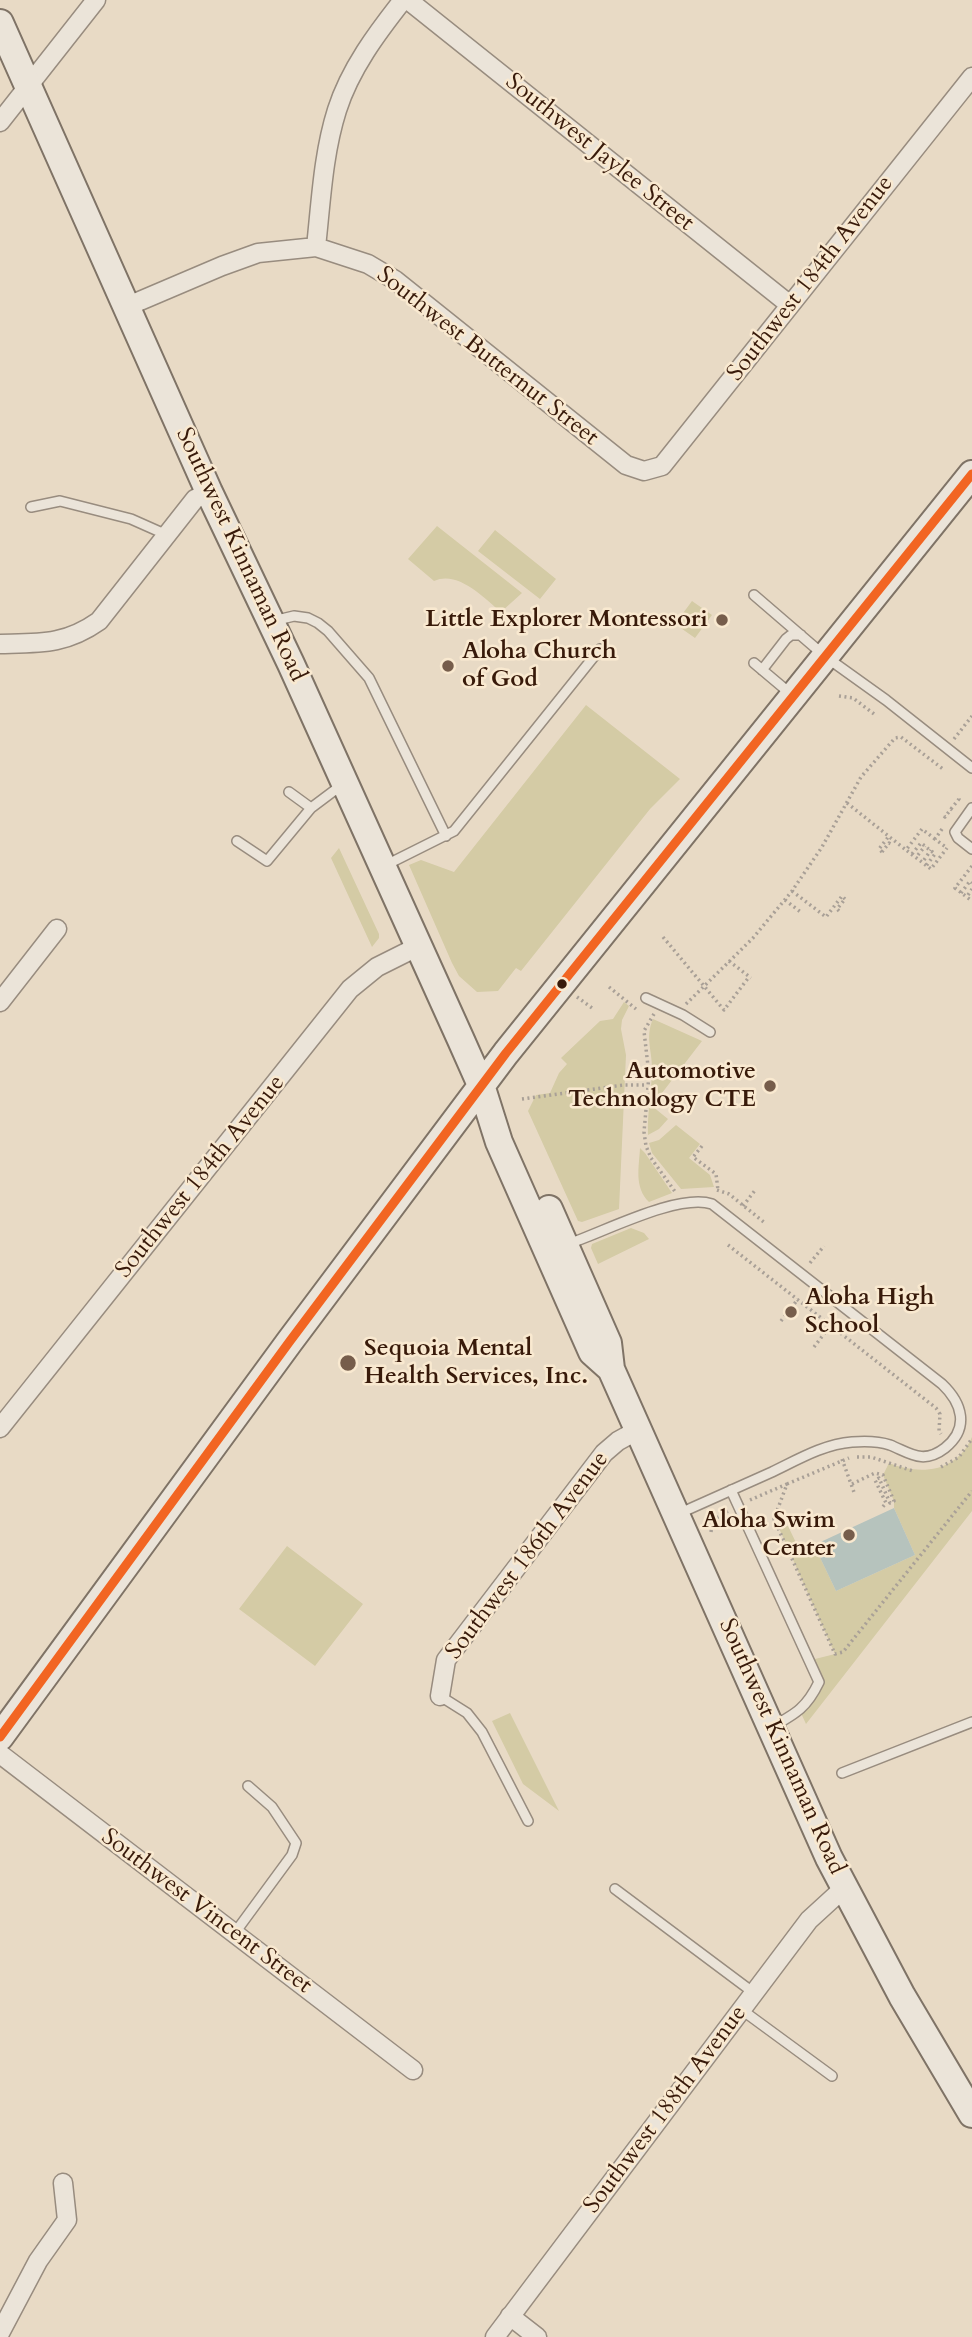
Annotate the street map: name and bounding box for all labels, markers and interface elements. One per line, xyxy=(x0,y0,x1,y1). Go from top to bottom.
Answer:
street label: Southwest Jaylee Street xyxy=(499,68,699,238)
street label: Southwest 184th Avenue xyxy=(722,170,900,388)
street label: Southwest Butternut Street xyxy=(370,261,604,453)
street label: Southwest Kinnaman Road xyxy=(168,423,312,687)
place label: Little Explorer Montessori xyxy=(425,606,708,634)
marker: Little Explorer Montessori xyxy=(714,612,730,628)
place label: Aloha Church of God xyxy=(462,638,617,694)
marker: Aloha Church of God xyxy=(440,658,456,674)
unlabelled marker xyxy=(555,977,569,991)
place label: Automotive Technology CTE xyxy=(568,1058,756,1114)
street label: Southwest 184th Avenue xyxy=(110,1070,292,1284)
marker: Automotive Technology CTE xyxy=(762,1078,778,1094)
place label: Aloha High School xyxy=(805,1284,934,1340)
marker: Aloha High School xyxy=(783,1304,799,1320)
place label: Sequoia Mental Health Services, Inc. xyxy=(364,1335,588,1391)
marker: Sequoia Mental Health Services, Inc. xyxy=(338,1353,358,1373)
street label: Southwest 186th Avenue xyxy=(440,1446,616,1666)
place label: Aloha Swim Center xyxy=(702,1507,835,1563)
marker: Aloha Swim Center xyxy=(841,1527,857,1543)
street label: Southwest Kinnaman Road xyxy=(712,1615,850,1879)
street label: Southwest Vincent Street xyxy=(95,1823,317,2001)
street label: Southwest 188th Avenue xyxy=(578,2000,754,2220)

